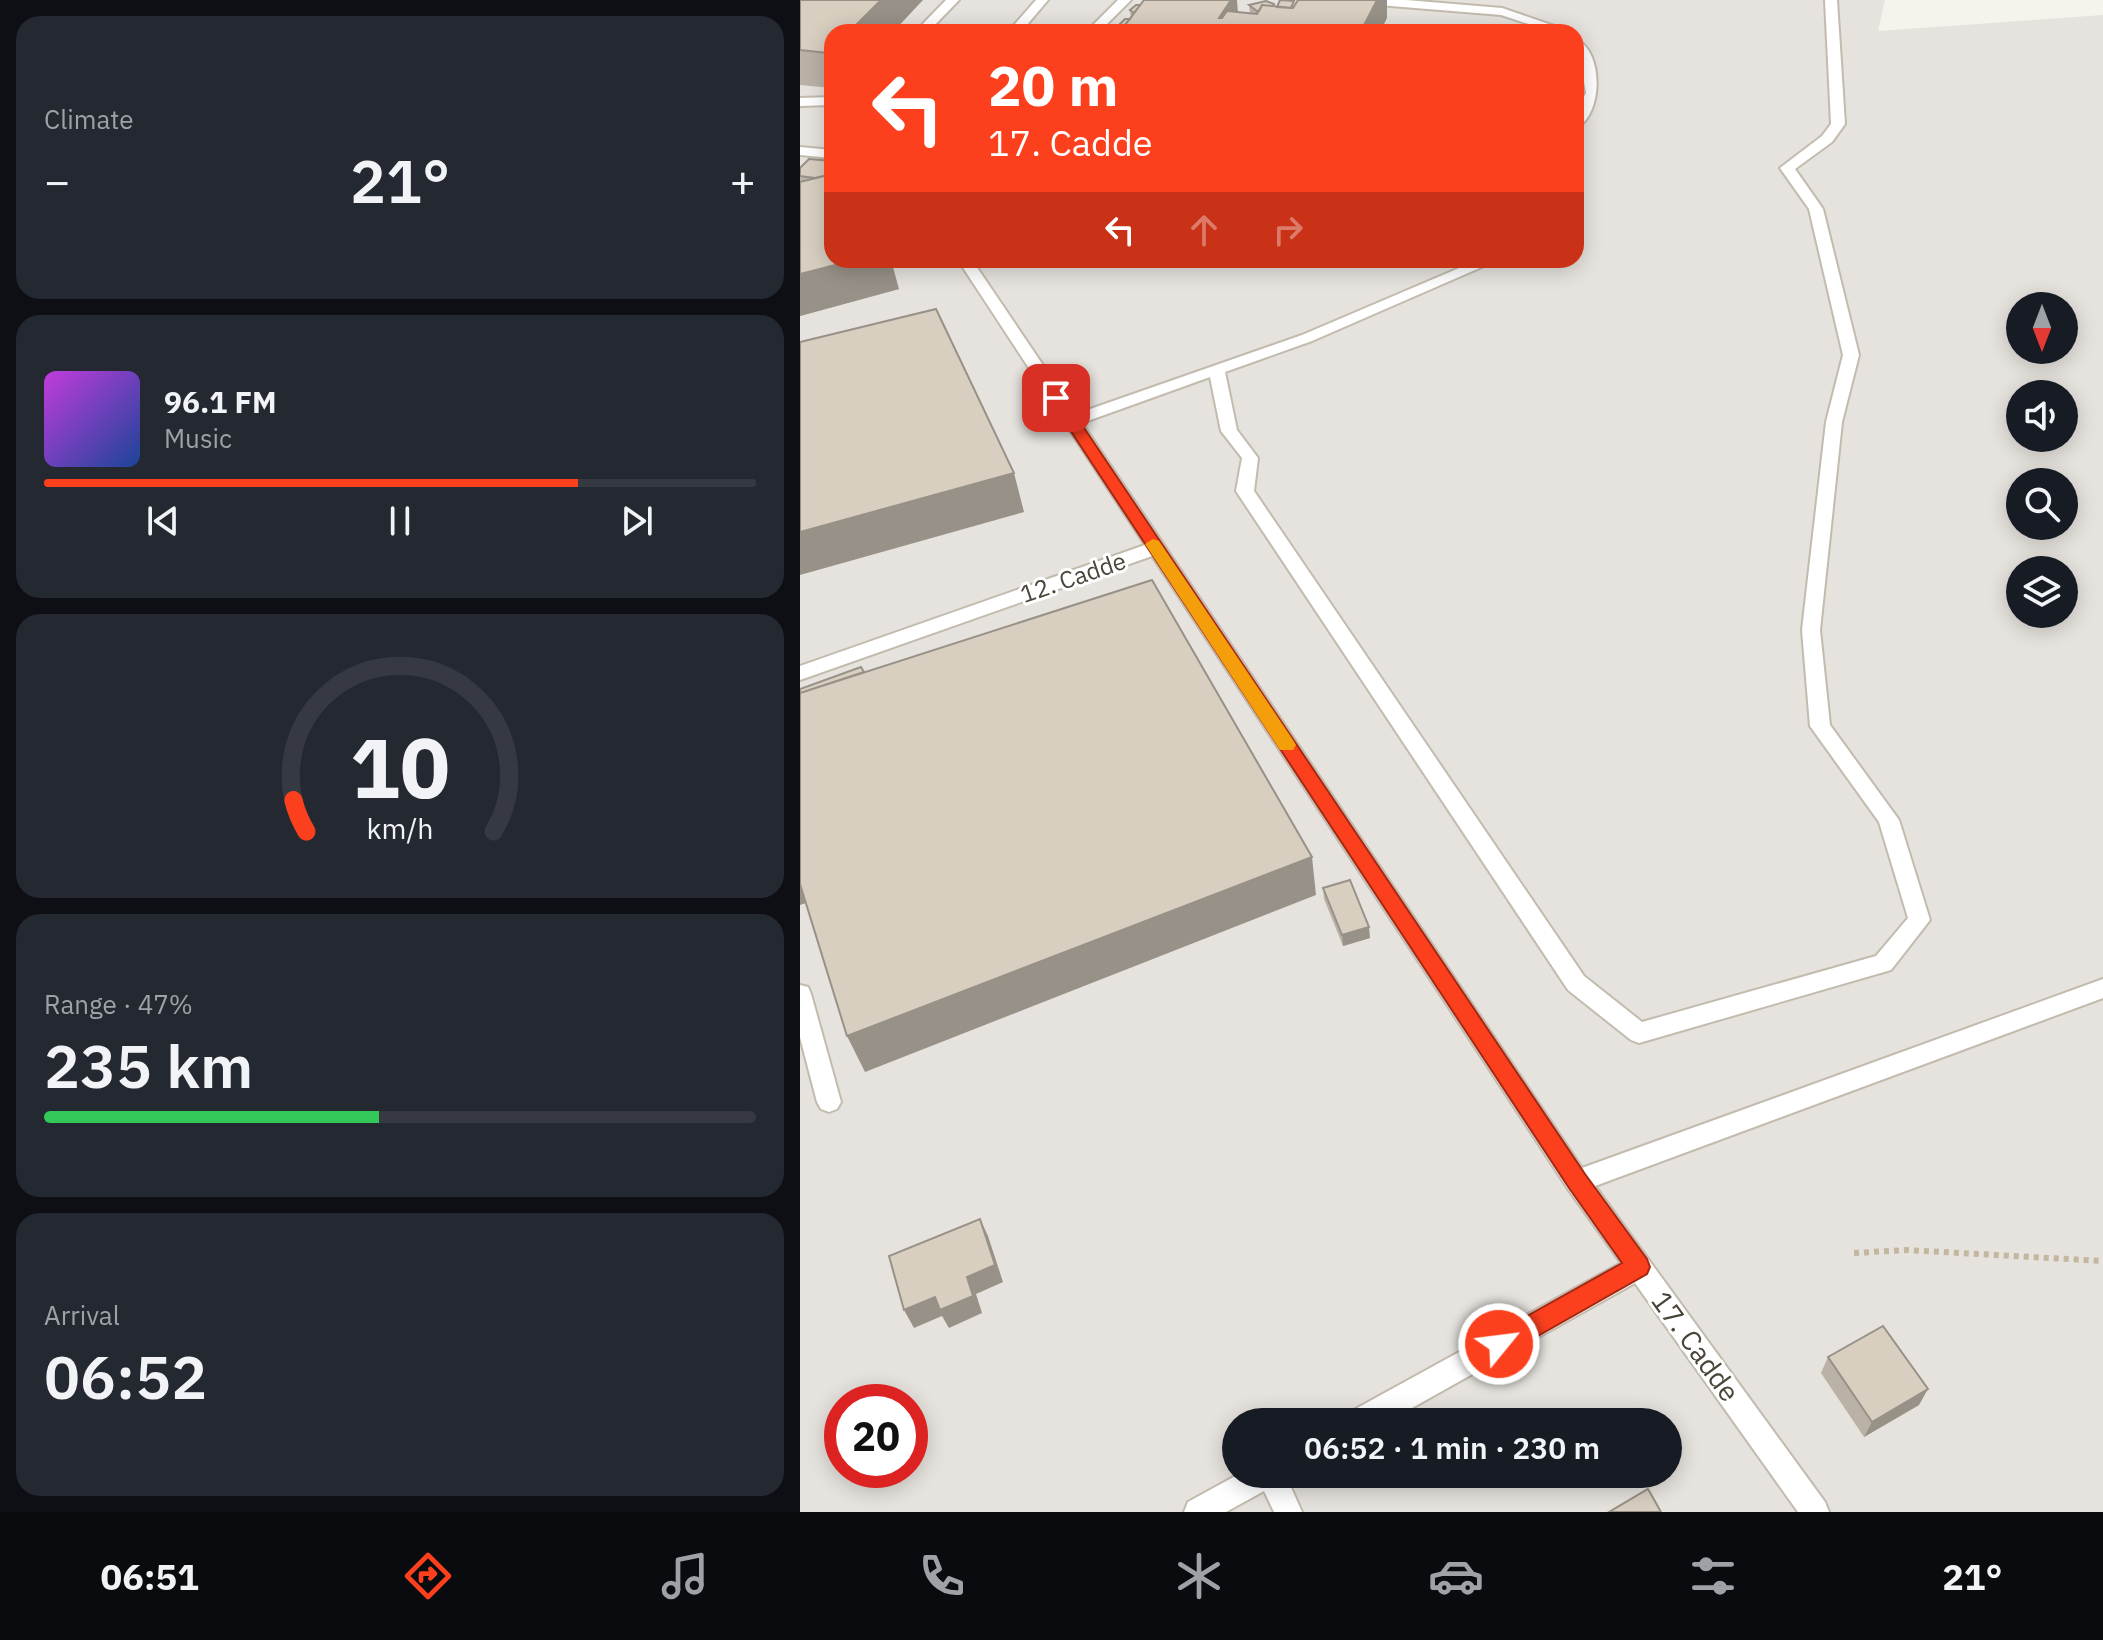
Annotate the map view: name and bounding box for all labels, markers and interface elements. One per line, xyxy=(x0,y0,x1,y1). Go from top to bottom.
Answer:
text: 20 m xyxy=(988,49,1118,121)
icon: left xyxy=(856,56,960,160)
text: Climate xyxy=(44,102,134,136)
text: 17. Cadde xyxy=(988,119,1153,166)
text: 21° xyxy=(350,141,450,220)
text: − xyxy=(44,152,70,209)
text: + xyxy=(730,152,756,209)
icon: left xyxy=(1098,208,1142,252)
icon: ahead xyxy=(1182,208,1226,252)
icon: right xyxy=(1266,208,1310,252)
north arrow xyxy=(2006,292,2078,364)
map controls xyxy=(2006,292,2078,628)
pin xyxy=(1022,364,1090,432)
icon: arrive xyxy=(1034,376,1078,420)
button: sound xyxy=(2006,380,2078,452)
text: 96.1 FM xyxy=(164,382,277,421)
text: Music xyxy=(164,421,232,455)
button: search xyxy=(2006,468,2078,540)
icon: previous xyxy=(141,499,185,543)
icon: pause xyxy=(378,499,422,543)
icon: next xyxy=(615,499,659,543)
street label: 12. Cadde xyxy=(1016,544,1130,610)
button: layers xyxy=(2006,556,2078,628)
text: 10 xyxy=(350,713,450,821)
text: km/h xyxy=(366,810,434,847)
text: Range · 47% xyxy=(44,987,193,1021)
text: 235 km xyxy=(44,1026,253,1105)
street label: 17. Cadde xyxy=(1643,1283,1749,1409)
text: Arrival xyxy=(44,1298,120,1332)
position arrow xyxy=(1457,1302,1541,1386)
text: 06:52 xyxy=(44,1337,207,1416)
speed limit sign: 20 xyxy=(824,1384,928,1488)
text: 06:52 · 1 min · 230 m xyxy=(1304,1428,1600,1467)
icon: directions xyxy=(400,1548,456,1604)
icon: music xyxy=(657,1548,713,1604)
icon: phone xyxy=(914,1548,970,1604)
icon: climate xyxy=(1171,1548,1227,1604)
icon: car xyxy=(1428,1548,1484,1604)
icon: filters xyxy=(1685,1548,1741,1604)
text: 06:51 xyxy=(101,1553,199,1600)
text: 21° xyxy=(1942,1553,2002,1600)

